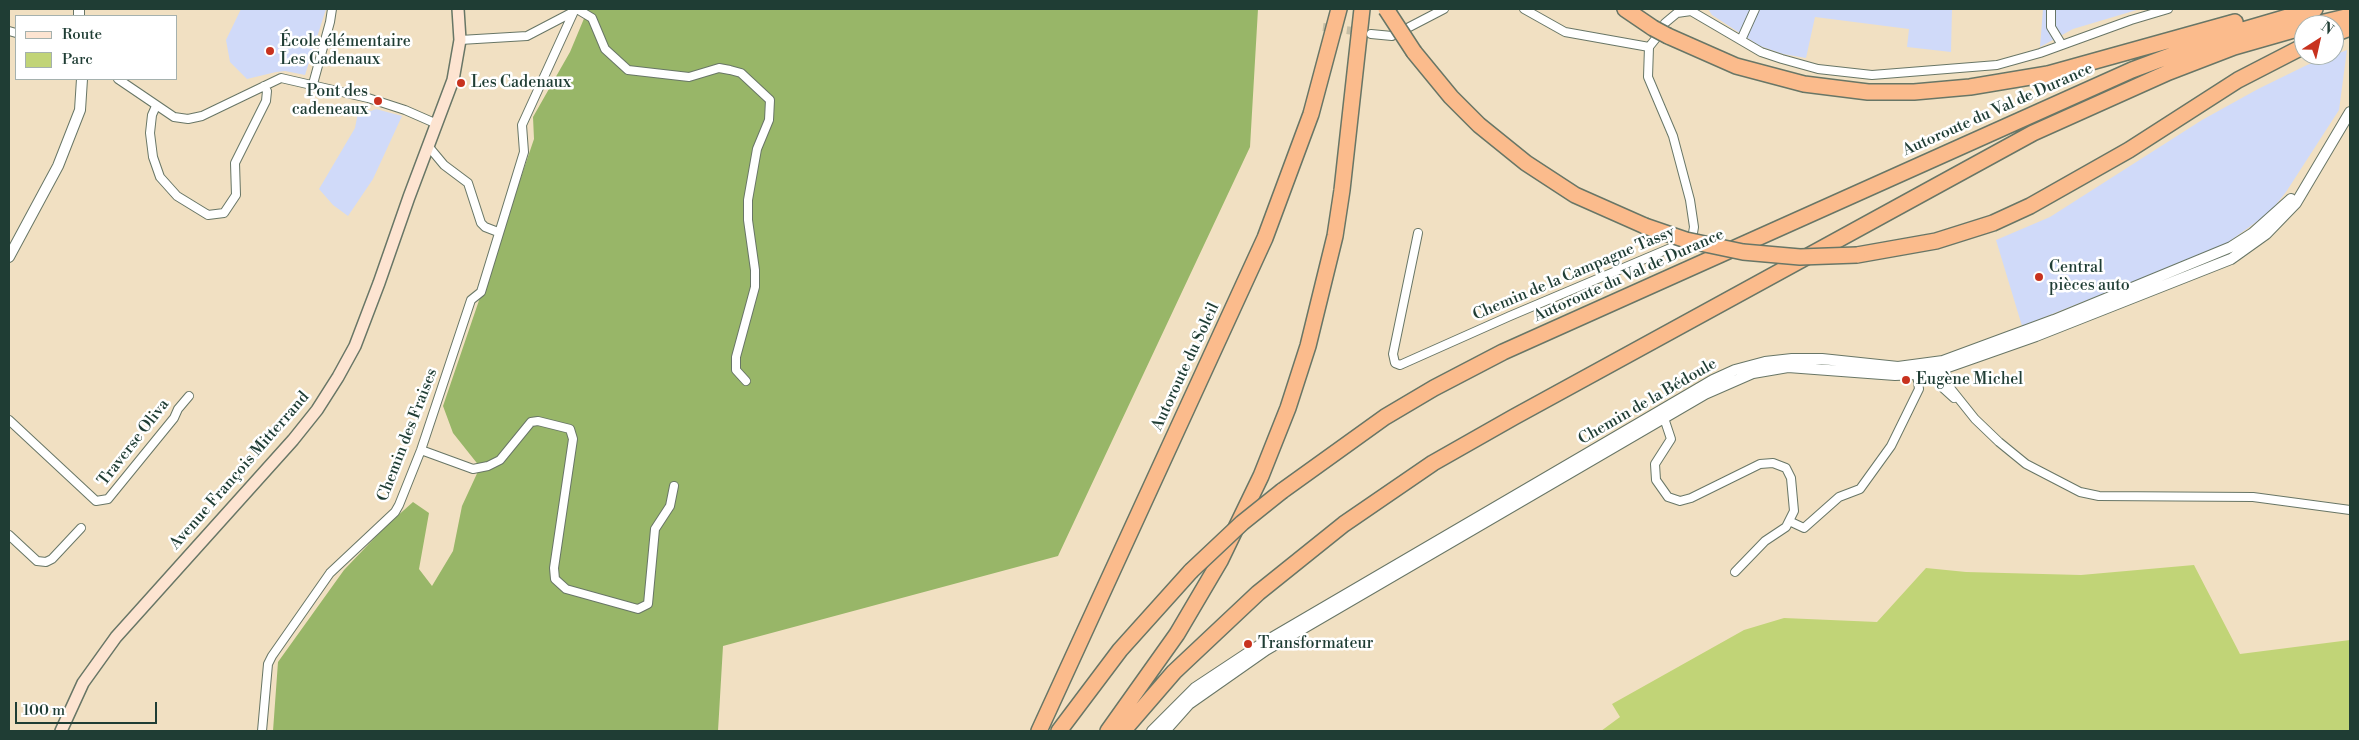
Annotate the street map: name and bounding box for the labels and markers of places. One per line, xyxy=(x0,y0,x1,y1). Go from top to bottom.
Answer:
place label: École élémentaire Les Cadenaux xyxy=(280,32,411,70)
marker: École élémentaire Les Cadenaux xyxy=(264,45,276,57)
place label: Les Cadenaux xyxy=(471,73,571,93)
marker: Les Cadenaux xyxy=(455,77,467,89)
place label: Pont des cadeneaux xyxy=(292,82,368,120)
marker: Pont des cadeneaux xyxy=(372,95,384,107)
place label: Central pièces auto xyxy=(2049,258,2130,296)
marker: Central pièces auto xyxy=(2033,271,2045,283)
place label: Eugène Michel xyxy=(1916,370,2023,390)
marker: Eugène Michel xyxy=(1900,374,1912,386)
place label: Transformateur xyxy=(1258,634,1374,654)
marker: Transformateur xyxy=(1242,638,1254,650)

